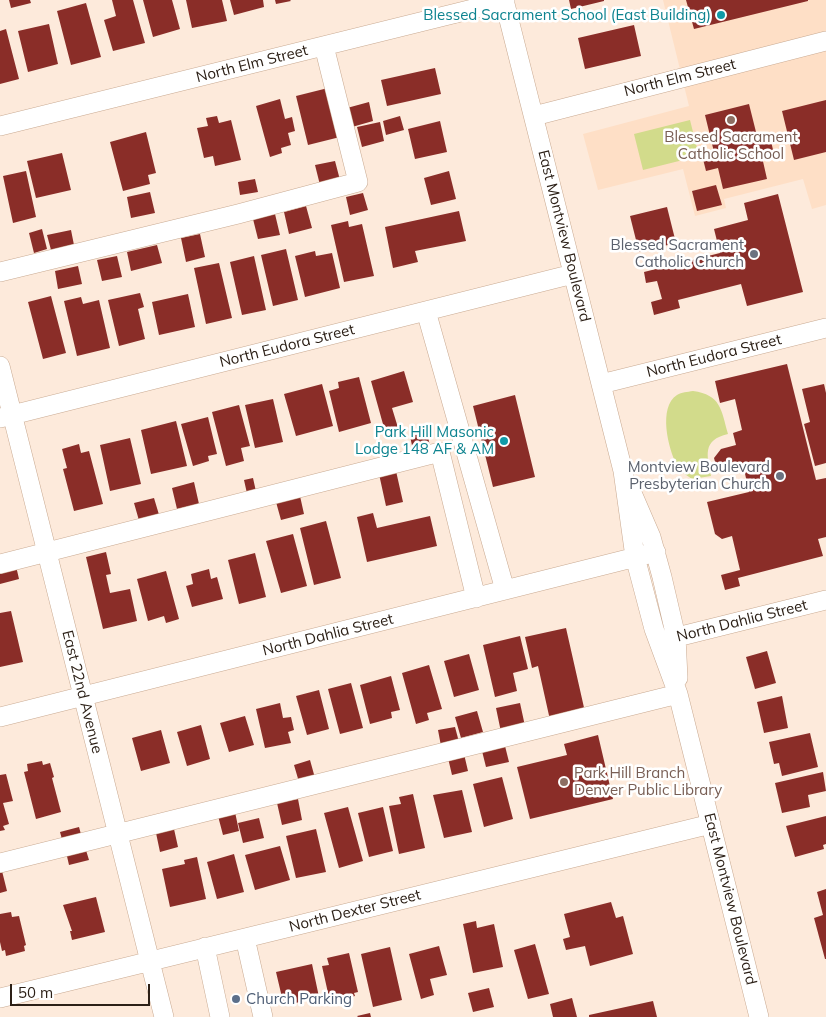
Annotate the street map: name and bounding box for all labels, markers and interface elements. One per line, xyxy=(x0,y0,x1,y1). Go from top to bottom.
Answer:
place label: Blessed Sacrament School (East Building) xyxy=(423,6,711,24)
marker: Blessed Sacrament School (East Building) xyxy=(715,9,727,21)
street label: North Elm Street xyxy=(194,41,310,87)
street label: North Elm Street xyxy=(622,55,738,101)
marker: Blessed Sacrament Catholic School xyxy=(725,114,737,126)
place label: Blessed Sacrament Catholic School xyxy=(664,128,798,163)
street label: East Montview Boulevard xyxy=(534,148,594,324)
place label: Blessed Sacrament Catholic Church xyxy=(611,236,744,271)
marker: Blessed Sacrament Catholic Church xyxy=(748,248,760,260)
street label: North Eudora Street xyxy=(218,321,356,371)
street label: North Eudora Street xyxy=(645,331,783,381)
place label: Park Hill Masonic Lodge 148 AF & AM xyxy=(355,423,494,458)
marker: Park Hill Masonic Lodge 148 AF & AM xyxy=(498,435,510,447)
place label: Montview Boulevard Presbyterian Church xyxy=(628,458,770,493)
marker: Montview Boulevard Presbyterian Church xyxy=(774,470,786,482)
street label: North Dahlia Street xyxy=(675,596,809,646)
street label: North Dahlia Street xyxy=(261,610,395,660)
street label: East 22nd Avenue xyxy=(58,629,106,755)
place label: Park Hill Branch Denver Public Library xyxy=(574,764,722,799)
marker: Park Hill Branch Denver Public Library xyxy=(558,776,570,788)
street label: East Montview Boulevard xyxy=(700,811,760,987)
street label: North Dexter Street xyxy=(287,886,423,936)
scale bar xyxy=(12,974,152,1006)
text: 50 m xyxy=(18,983,53,1002)
place label: Church Parking xyxy=(246,990,352,1008)
marker: Church Parking xyxy=(230,993,242,1005)

